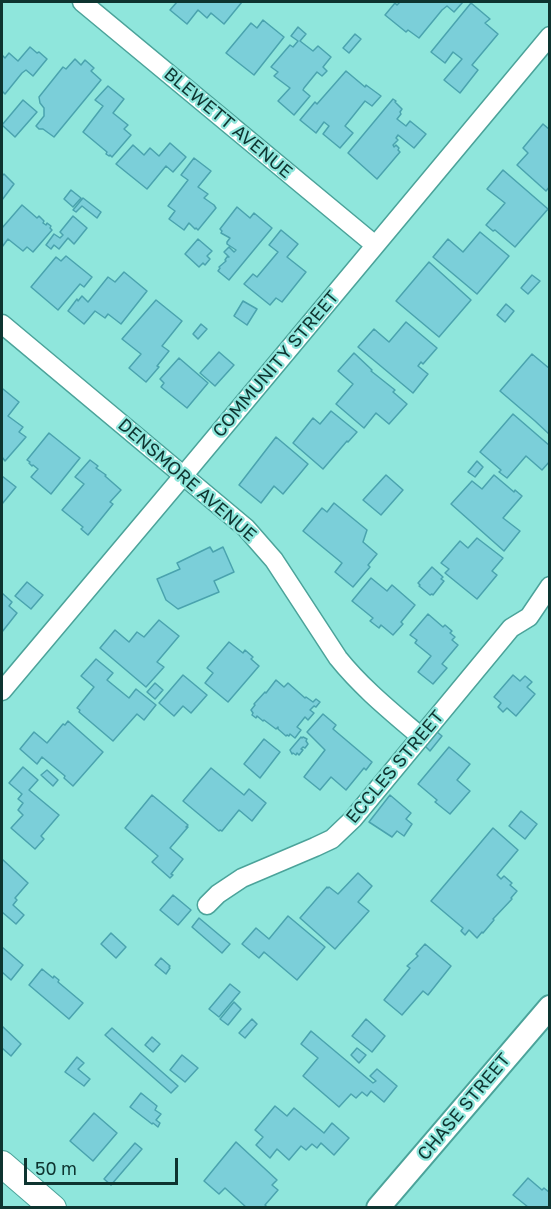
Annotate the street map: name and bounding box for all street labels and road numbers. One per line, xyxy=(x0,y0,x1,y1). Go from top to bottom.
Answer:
street label: BLEWETT AVENUE xyxy=(160,63,296,183)
street label: COMMUNITY STREET xyxy=(208,286,344,442)
street label: DENSMORE AVENUE xyxy=(113,414,261,546)
street label: ECCLES STREET xyxy=(342,706,448,828)
street label: CHASE STREET xyxy=(413,1049,515,1165)

